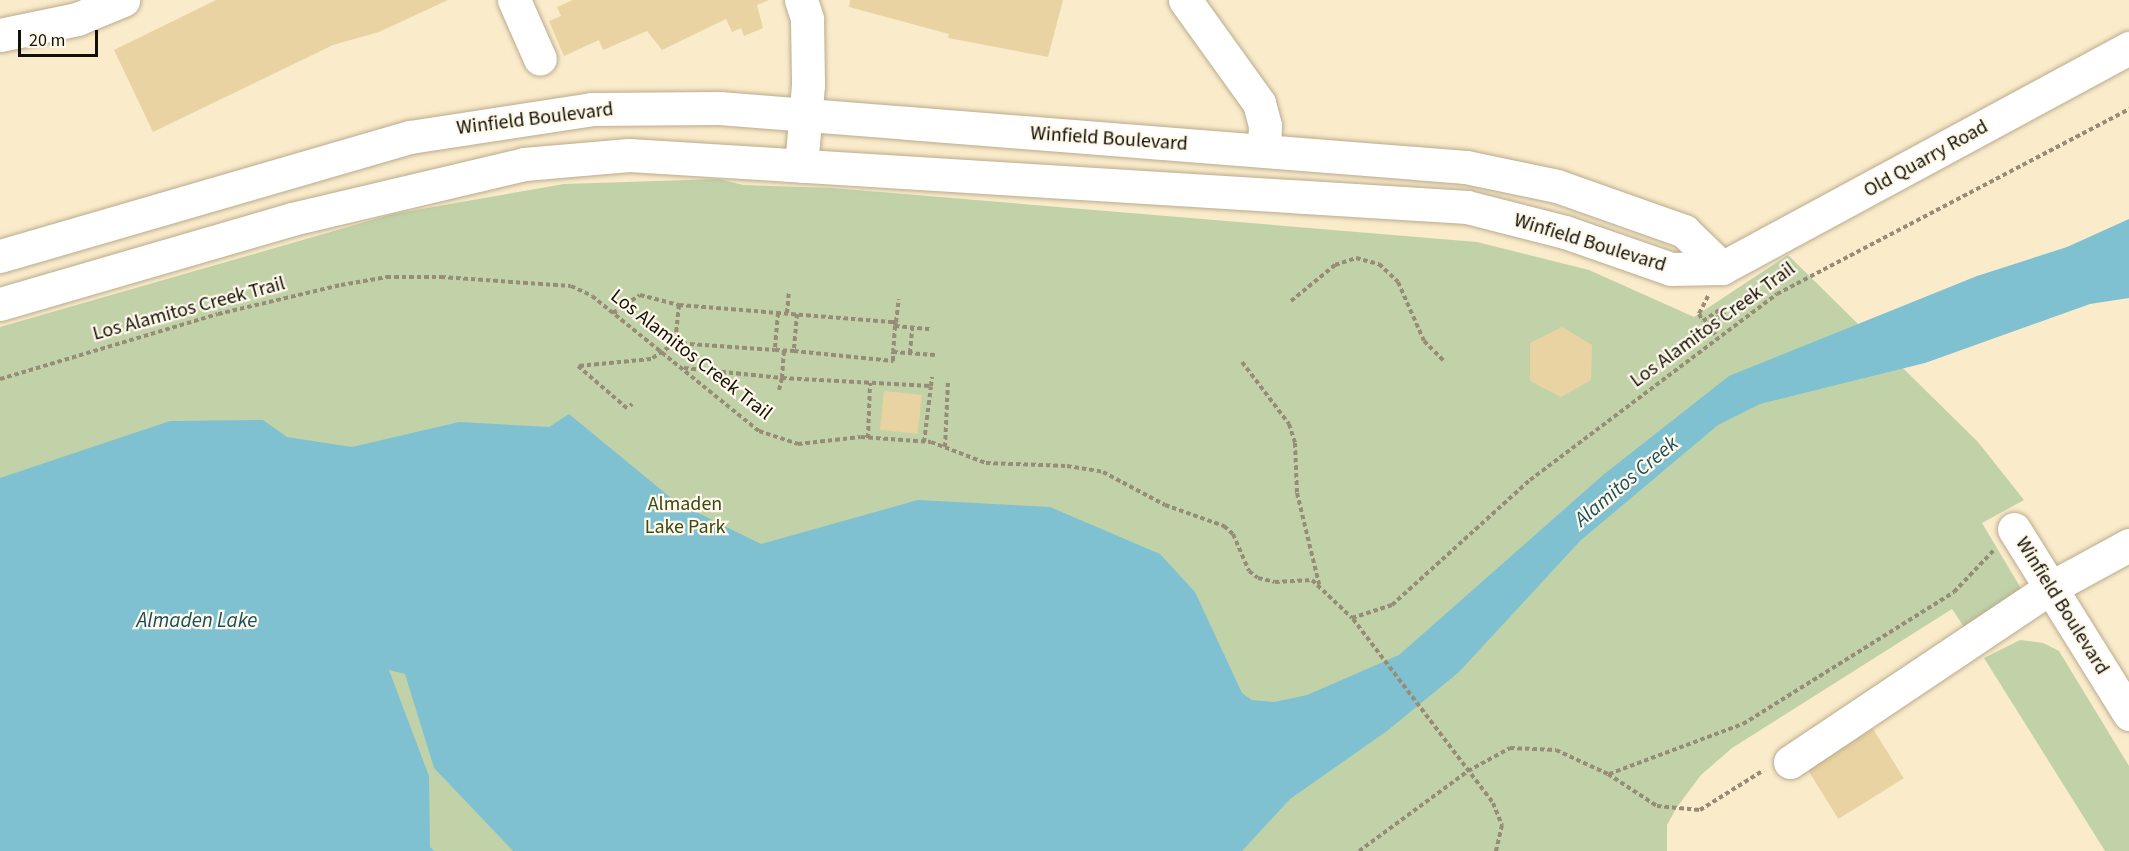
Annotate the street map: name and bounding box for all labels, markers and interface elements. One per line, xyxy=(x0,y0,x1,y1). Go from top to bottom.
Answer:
scale bar xyxy=(21,18,100,56)
text: 20 m xyxy=(29,28,65,53)
street label: Winfield Boulevard xyxy=(455,97,615,141)
street label: Old Quarry Road xyxy=(1860,115,1992,203)
street label: Winfield Boulevard xyxy=(1029,122,1189,156)
street label: Winfield Boulevard xyxy=(1511,208,1669,278)
street label: Los Alamitos Creek Trail xyxy=(1626,257,1800,393)
street label: Los Alamitos Creek Trail xyxy=(90,272,288,346)
street label: Los Alamitos Creek Trail xyxy=(606,285,776,425)
water label: Alamitos Creek xyxy=(1569,430,1683,532)
park label: Almaden Lake Park xyxy=(645,492,725,539)
street label: Winfield Boulevard xyxy=(2010,533,2114,679)
water label: Almaden Lake xyxy=(137,607,257,633)

